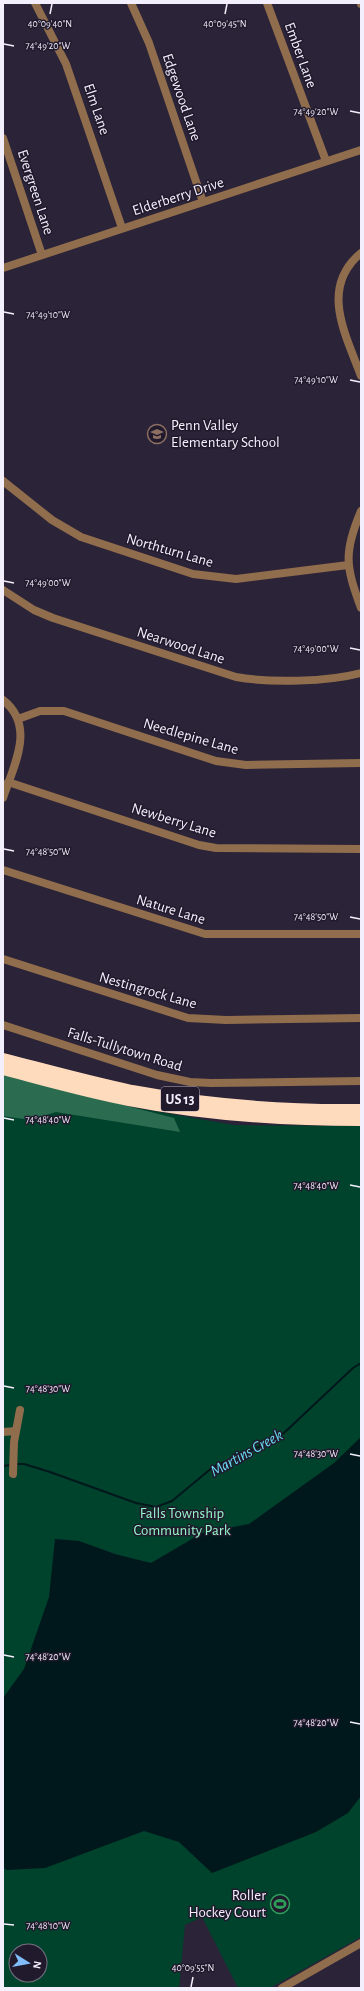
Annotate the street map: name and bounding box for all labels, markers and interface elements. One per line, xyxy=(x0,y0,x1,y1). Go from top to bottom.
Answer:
text: 40°09'40"N xyxy=(28,19,72,29)
text: 40°09'45"N xyxy=(203,19,247,29)
street label: Ember Lane xyxy=(282,20,319,90)
text: 74°49'20"W xyxy=(26,41,70,51)
street label: Edgewood Lane xyxy=(160,52,204,143)
street label: Elm Lane xyxy=(81,82,112,137)
text: 74°49'20"W xyxy=(294,107,338,117)
street label: Evergreen Lane xyxy=(15,148,56,237)
street label: Elderberry Drive xyxy=(131,175,226,218)
text: 74°49'10"W xyxy=(26,310,70,320)
text: 74°49'10"W xyxy=(294,375,338,385)
place label: Penn Valley Elementary School xyxy=(171,418,280,450)
school or university icon: Penn Valley Elementary School xyxy=(146,423,168,445)
street label: Northturn Lane xyxy=(125,531,215,570)
text: 74°49'00"W xyxy=(25,578,71,588)
street label: Nearwood Lane xyxy=(135,624,227,667)
text: 74°49'00"W xyxy=(293,644,339,654)
street label: Needlepine Lane xyxy=(142,716,240,757)
street label: Newberry Lane xyxy=(130,800,218,841)
text: 74°48'50"W xyxy=(26,847,70,857)
street label: Nature Lane xyxy=(135,892,207,927)
text: 74°48'50"W xyxy=(294,912,338,922)
street label: Nestingrock Lane xyxy=(97,969,198,1012)
street label: Falls-Tullytown Road xyxy=(66,1025,184,1074)
road number: US 13 xyxy=(161,1087,199,1111)
text: 74°48'40"W xyxy=(25,1115,71,1125)
text: 74°48'40"W xyxy=(293,1181,339,1191)
text: 74°48'30"W xyxy=(26,1384,70,1394)
water label: Martins Creek xyxy=(208,1426,285,1479)
text: 74°48'30"W xyxy=(294,1449,338,1459)
park label: Falls Township Community Park xyxy=(134,1506,231,1538)
text: 74°48'20"W xyxy=(26,1652,70,1662)
text: 74°48'20"W xyxy=(294,1718,338,1728)
place label: Roller Hockey Court xyxy=(189,1888,266,1920)
sports icon: Roller Hockey Court xyxy=(269,1893,291,1915)
text: 74°48'10"W xyxy=(26,1921,70,1931)
north arrow xyxy=(8,1943,48,1983)
text: N xyxy=(31,1960,43,1970)
text: 40°09'55"N xyxy=(172,1963,214,1973)

